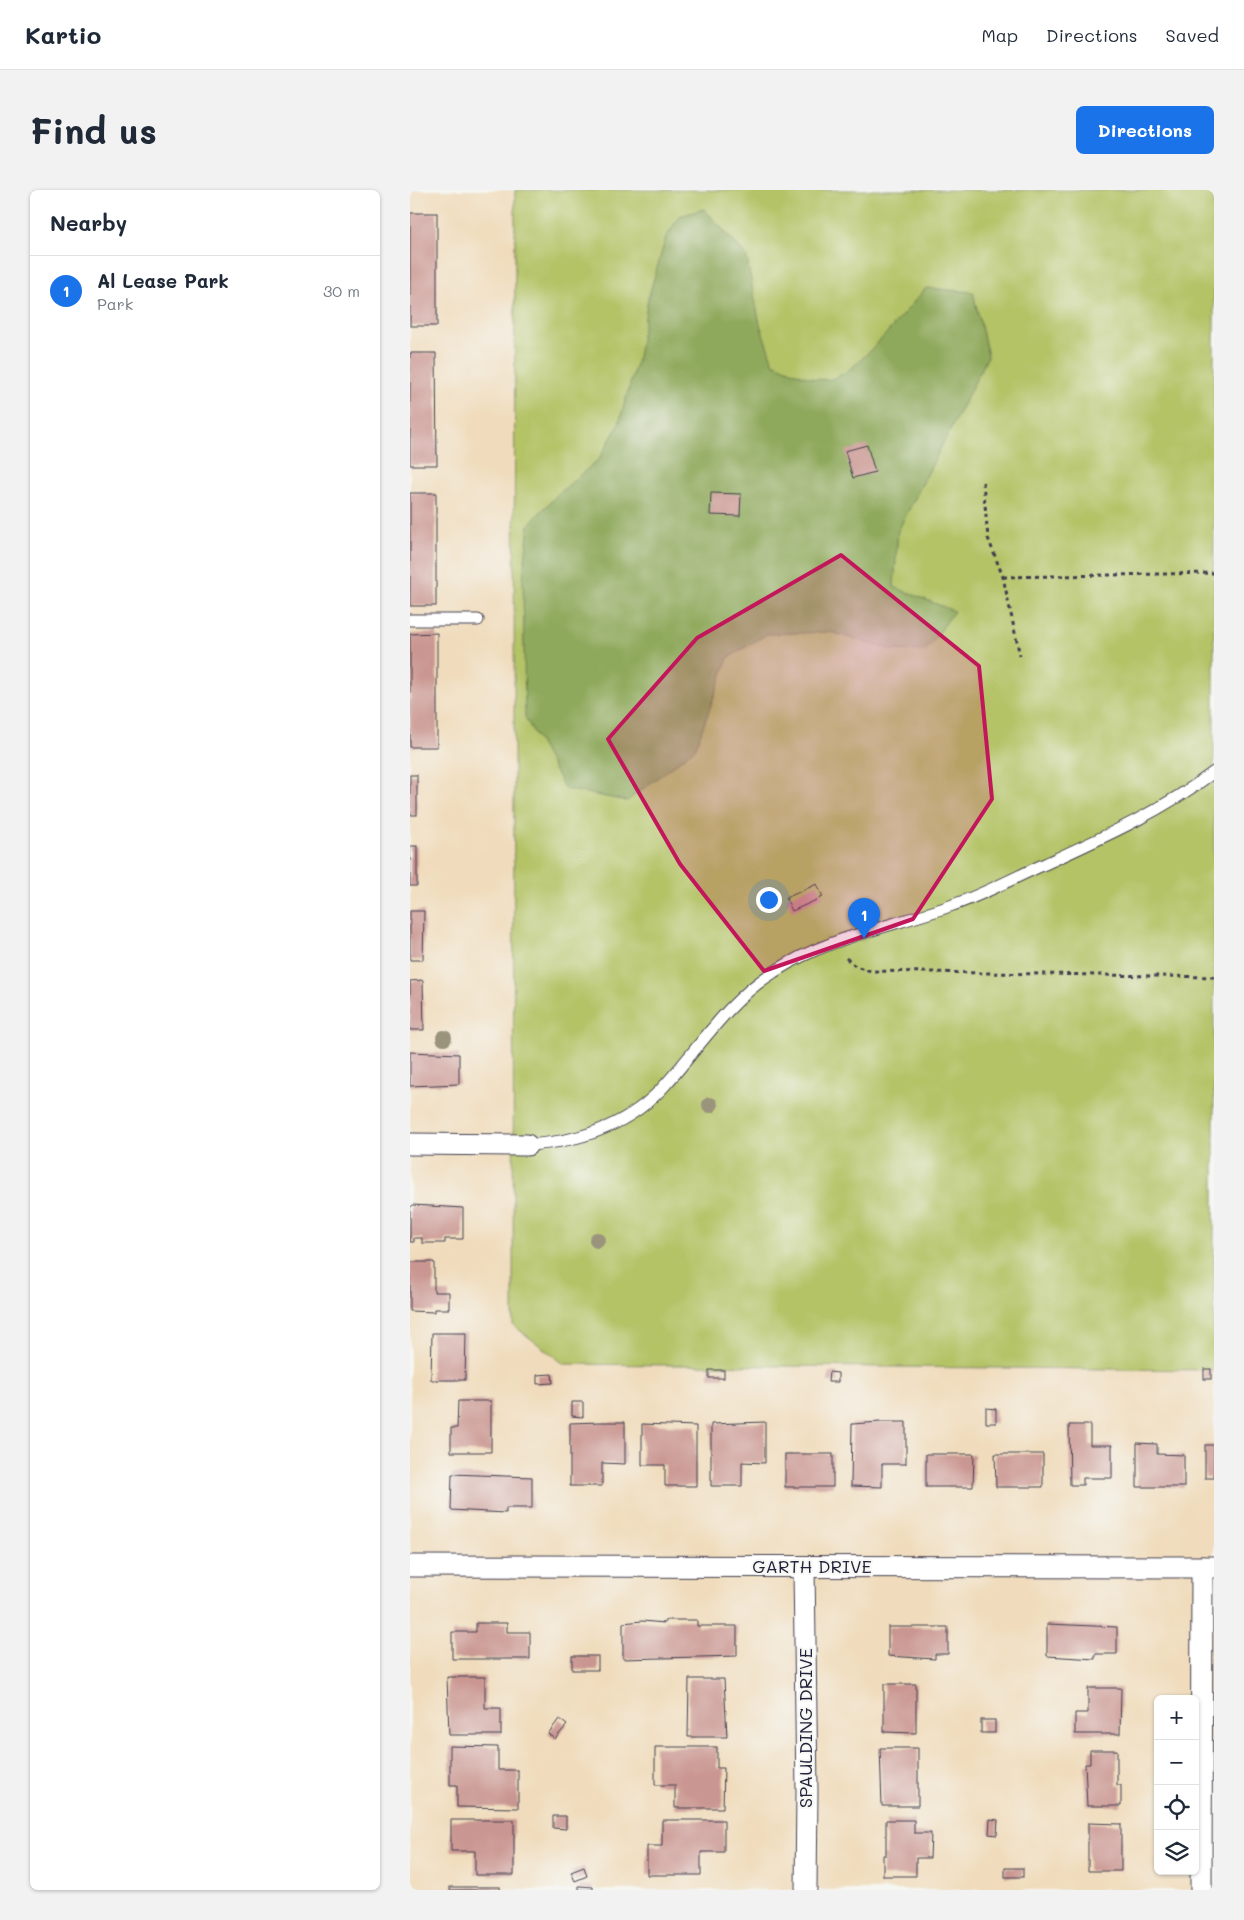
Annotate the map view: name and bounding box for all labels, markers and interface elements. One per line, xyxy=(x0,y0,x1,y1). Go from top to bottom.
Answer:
text: Kartio xyxy=(25,19,101,50)
text: Map xyxy=(981,23,1018,47)
text: Directions xyxy=(1046,23,1138,47)
text: Saved xyxy=(1166,23,1219,47)
button: Directions xyxy=(1076,106,1214,154)
text: Find us xyxy=(30,107,157,153)
text: Nearby xyxy=(50,209,127,236)
text: Al Lease Park xyxy=(97,268,229,293)
text: 1 xyxy=(62,280,70,301)
text: 30 m xyxy=(323,280,360,301)
text: Park xyxy=(97,293,133,314)
your location xyxy=(756,887,782,913)
pin: 1 xyxy=(848,898,880,939)
street label: GARTH DRIVE xyxy=(752,1554,872,1578)
street label: SPAULDING DRIVE xyxy=(793,1648,817,1808)
map controls xyxy=(1154,1695,1199,1875)
button: + xyxy=(1154,1695,1199,1740)
button: − xyxy=(1154,1740,1199,1785)
button: locate xyxy=(1154,1785,1199,1830)
button: layers xyxy=(1154,1830,1199,1875)

